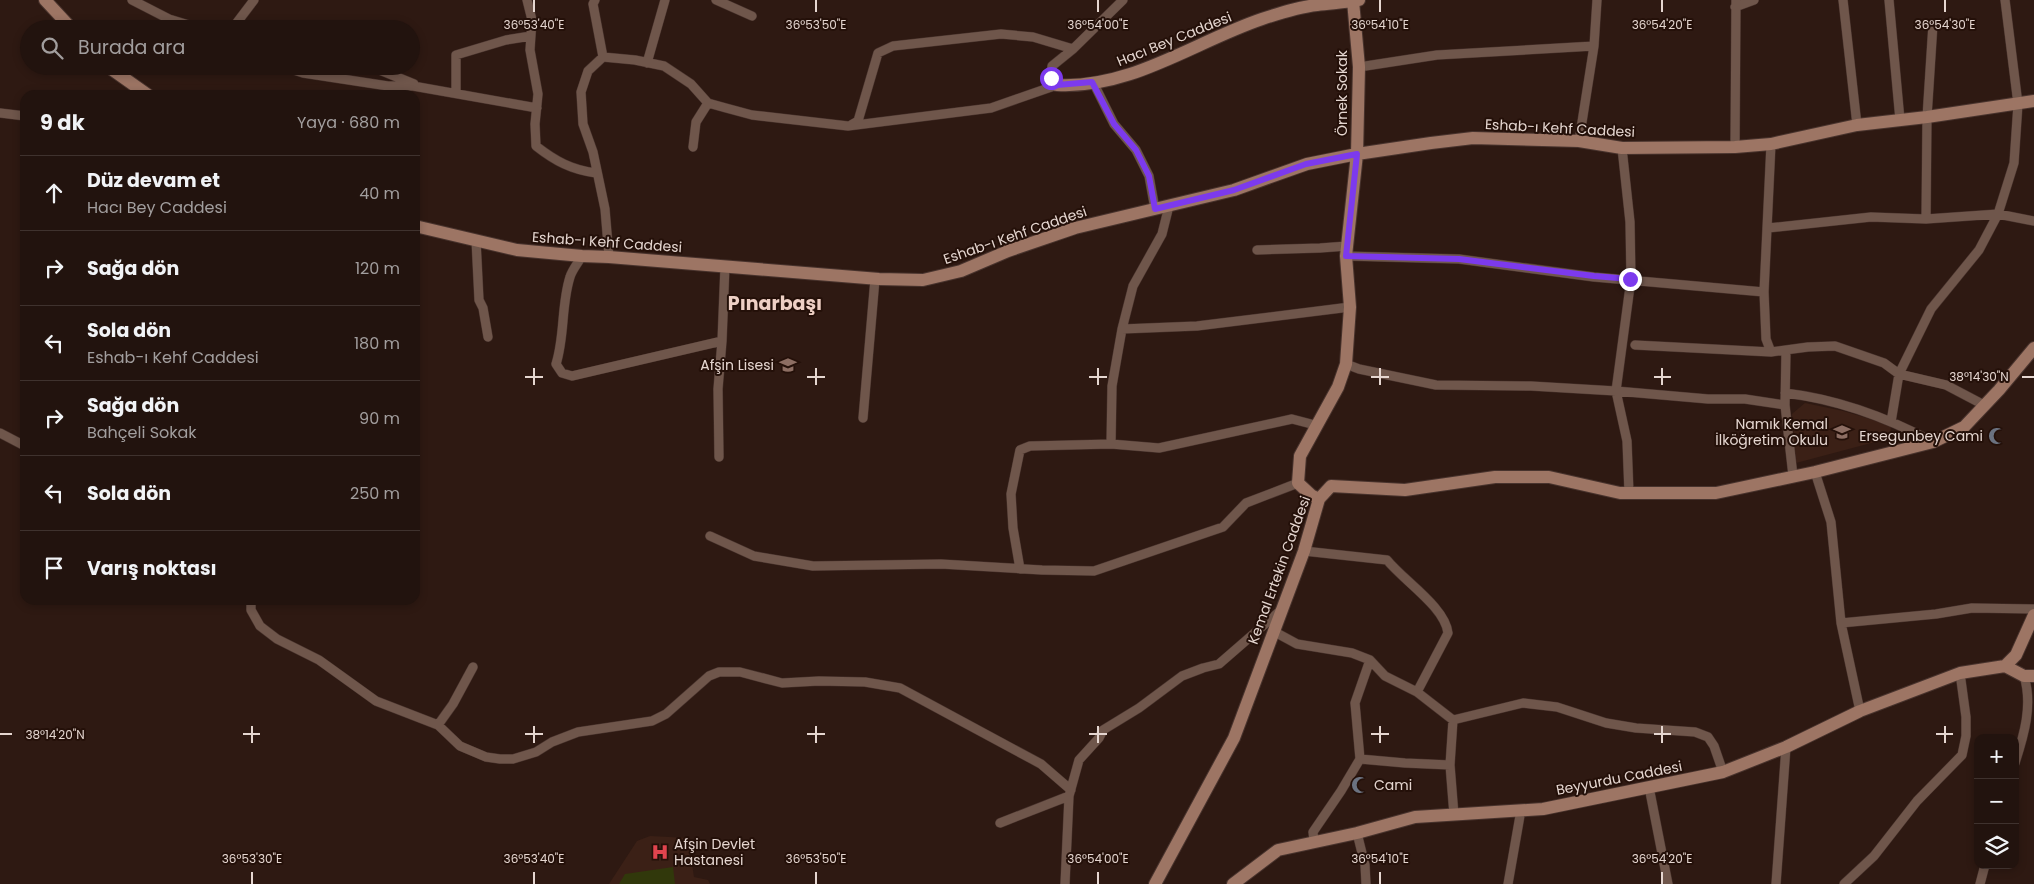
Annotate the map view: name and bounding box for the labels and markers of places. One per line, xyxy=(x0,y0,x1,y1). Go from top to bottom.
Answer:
place label: Afşin Lisesi xyxy=(700,355,774,375)
school or university icon: Afşin Lisesi xyxy=(778,355,798,375)
place label: Namık Kemal İlköğretim Okulu xyxy=(1715,414,1828,450)
school or university icon: Namık Kemal İlköğretim Okulu xyxy=(1832,422,1852,442)
place label: Ersegunbey Cami xyxy=(1859,426,1983,446)
mosque icon: Ersegunbey Cami xyxy=(1987,426,2007,446)
mosque icon: Cami xyxy=(1350,775,1370,795)
place label: Cami xyxy=(1374,775,1412,795)
place label: Afşin Devlet Hastanesi xyxy=(674,834,755,870)
hospital icon: Afşin Devlet Hastanesi xyxy=(650,842,670,862)

